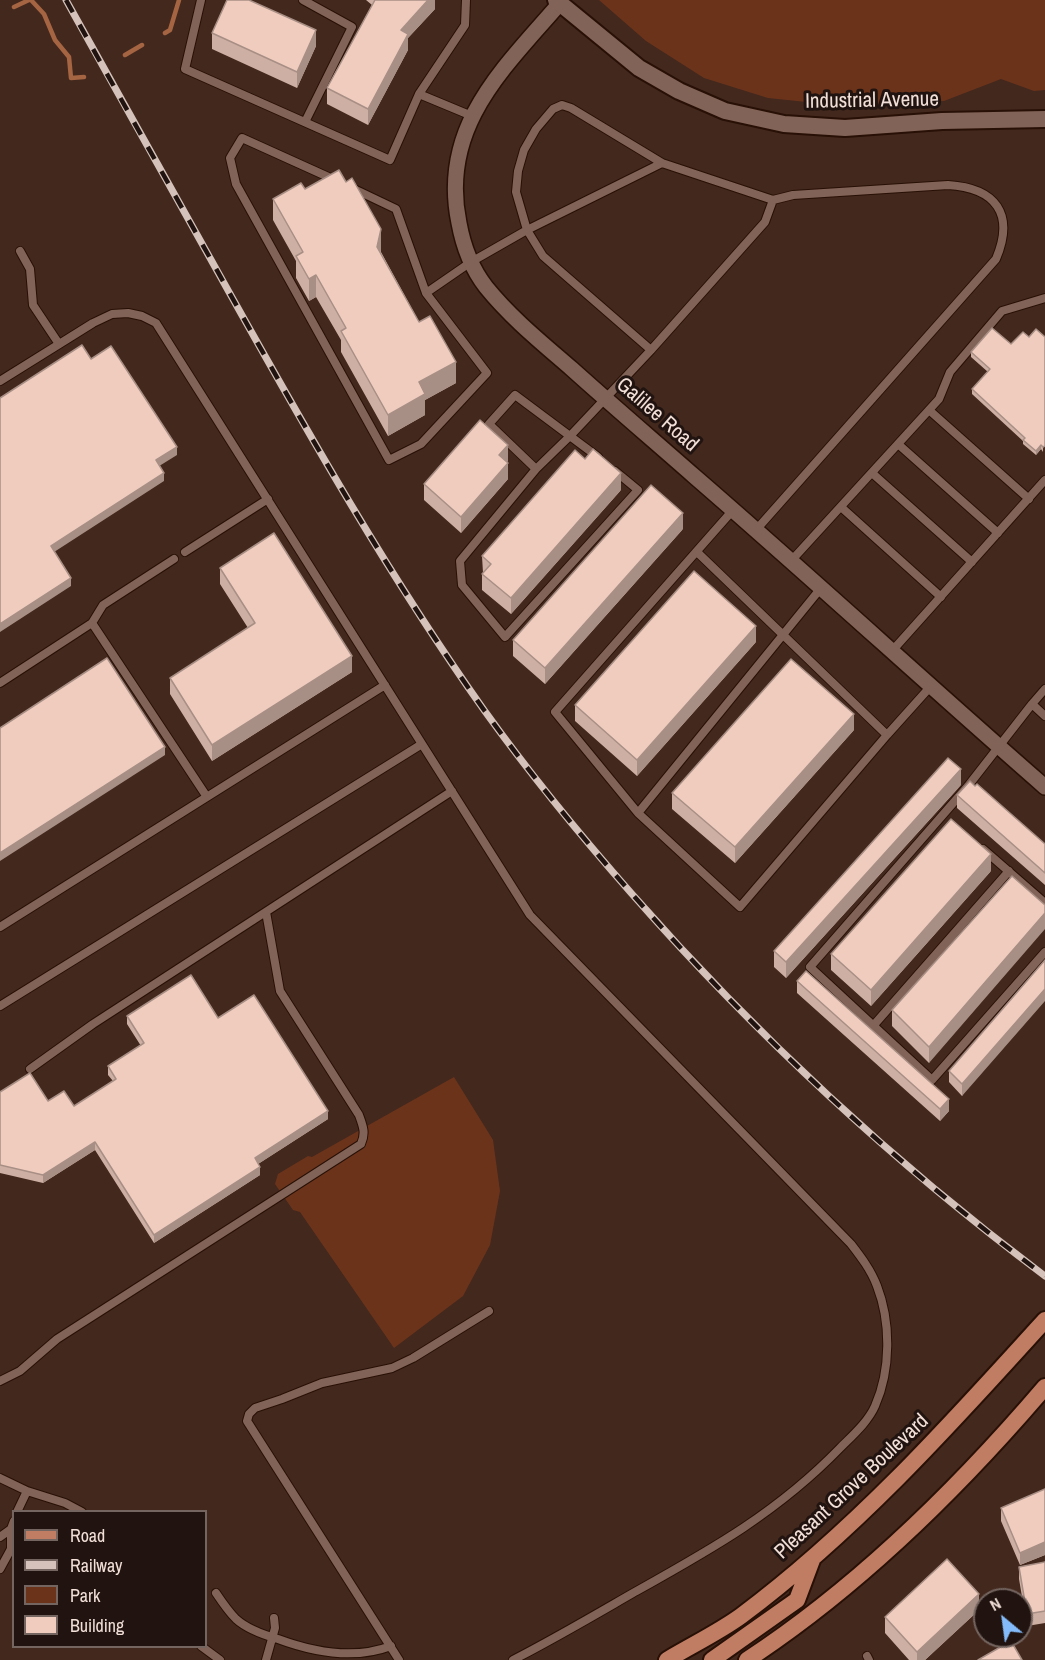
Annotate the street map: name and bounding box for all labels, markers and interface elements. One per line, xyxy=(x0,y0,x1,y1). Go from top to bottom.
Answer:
street label: Industrial Avenue xyxy=(805,87,939,115)
street label: Galilee Road xyxy=(611,373,703,457)
street label: Pleasant Grove Boulevard xyxy=(770,1409,934,1565)
legend xyxy=(12,1510,207,1648)
text: Road xyxy=(70,1523,105,1548)
text: Railway xyxy=(70,1553,123,1578)
text: Park xyxy=(70,1583,100,1608)
north arrow xyxy=(973,1588,1033,1648)
text: N xyxy=(986,1592,1005,1616)
text: Building xyxy=(70,1613,124,1638)

